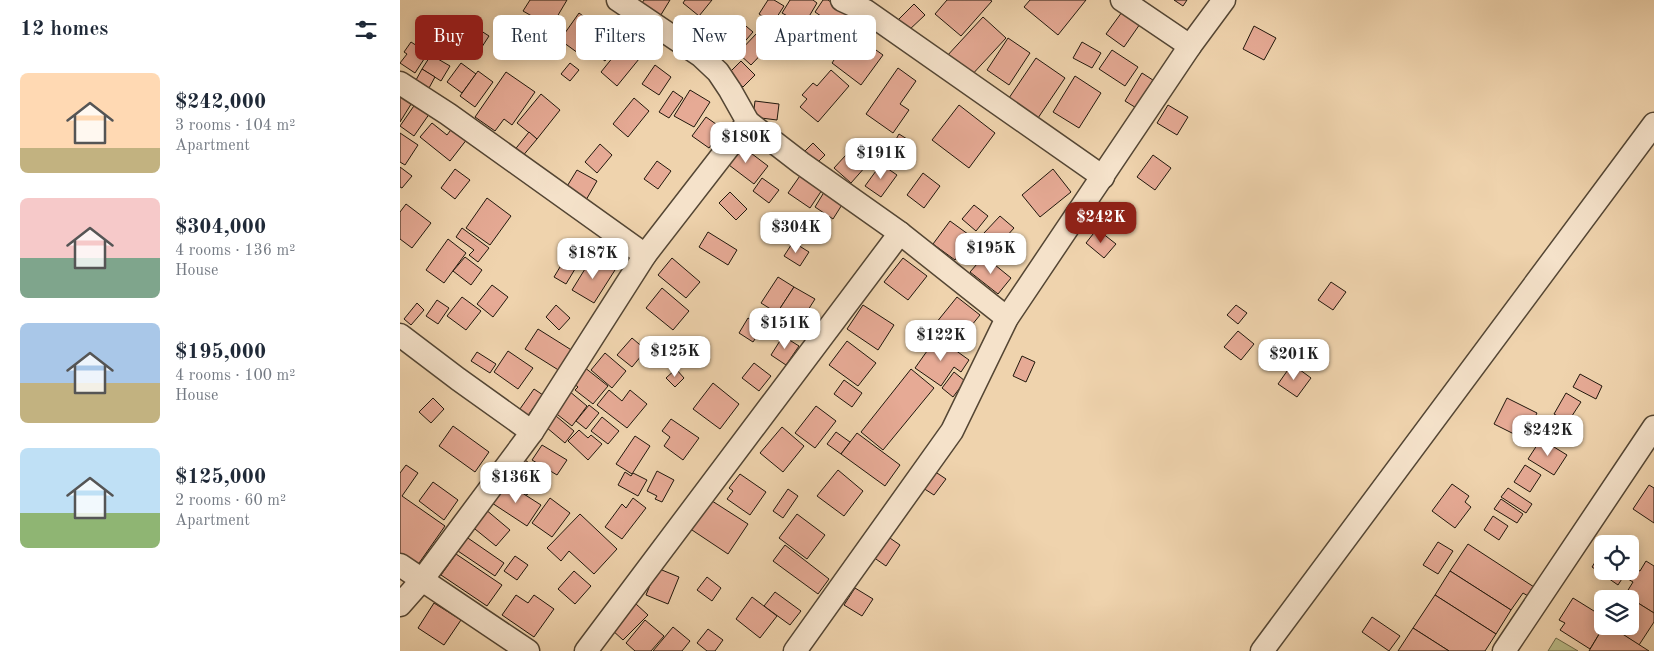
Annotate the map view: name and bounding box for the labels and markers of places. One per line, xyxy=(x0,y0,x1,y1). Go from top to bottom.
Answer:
pin: $180K xyxy=(711,121,781,164)
pin: $191K xyxy=(846,138,916,180)
pin: $242K xyxy=(1066,202,1136,244)
pin: $304K xyxy=(761,212,831,254)
pin: $195K xyxy=(956,232,1026,275)
pin: $187K xyxy=(558,238,628,280)
pin: $151K xyxy=(750,308,820,350)
pin: $122K xyxy=(906,320,976,362)
pin: $125K xyxy=(640,336,710,378)
pin: $201K xyxy=(1259,338,1329,381)
pin: $242K xyxy=(1513,414,1583,457)
pin: $136K xyxy=(481,462,551,504)

